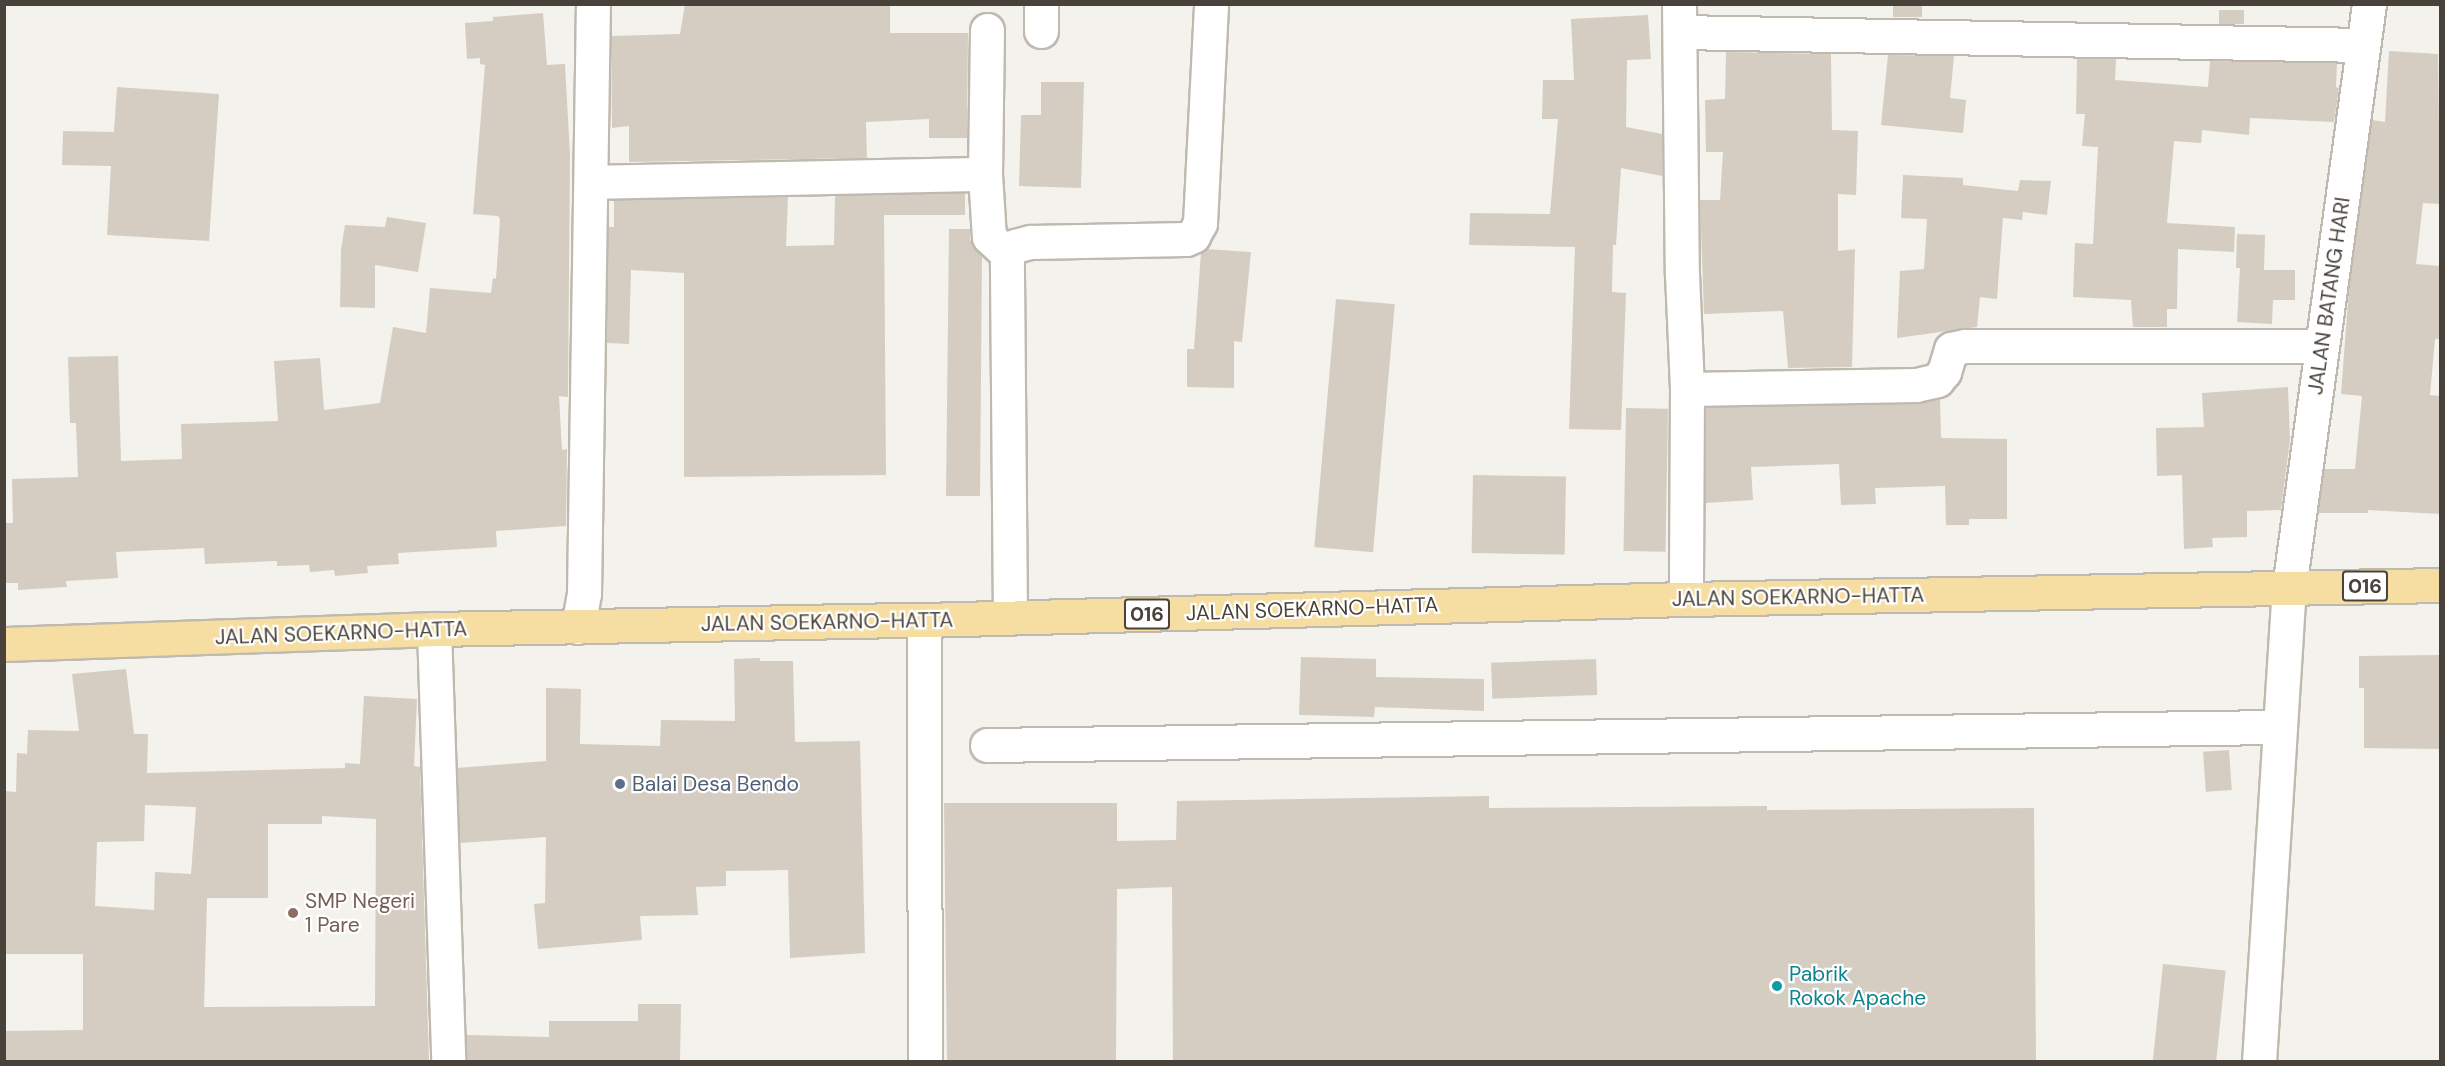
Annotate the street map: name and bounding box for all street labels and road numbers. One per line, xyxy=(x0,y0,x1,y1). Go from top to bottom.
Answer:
street label: JALAN BATANG HARI xyxy=(2303,196,2355,396)
road number: 016 xyxy=(2341,569,2389,603)
street label: JALAN SOEKARNO-HATTA xyxy=(1672,582,1924,612)
street label: JALAN SOEKARNO-HATTA xyxy=(1185,592,1439,626)
road number: 016 xyxy=(1123,597,1171,631)
street label: JALAN SOEKARNO-HATTA xyxy=(701,607,953,637)
street label: JALAN SOEKARNO-HATTA xyxy=(214,616,468,650)

